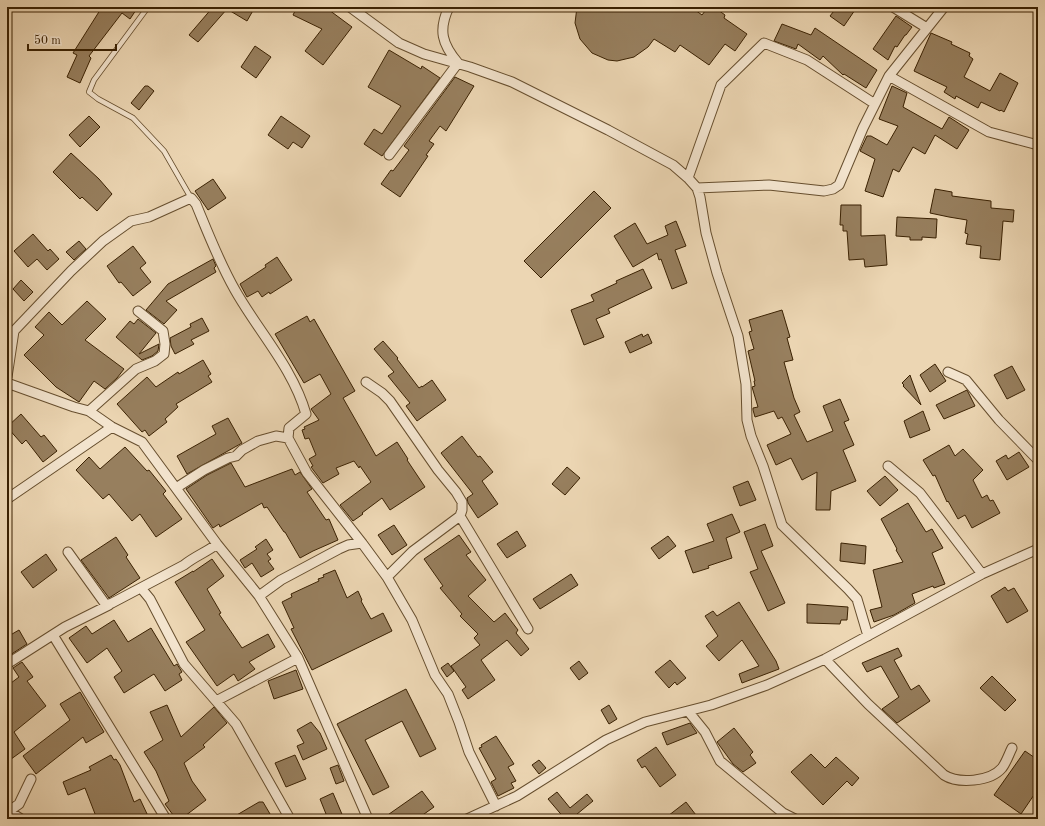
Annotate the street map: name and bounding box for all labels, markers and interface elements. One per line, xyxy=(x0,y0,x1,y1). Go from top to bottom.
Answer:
scale bar xyxy=(28,26,116,52)
text: 50 m xyxy=(34,34,61,47)

